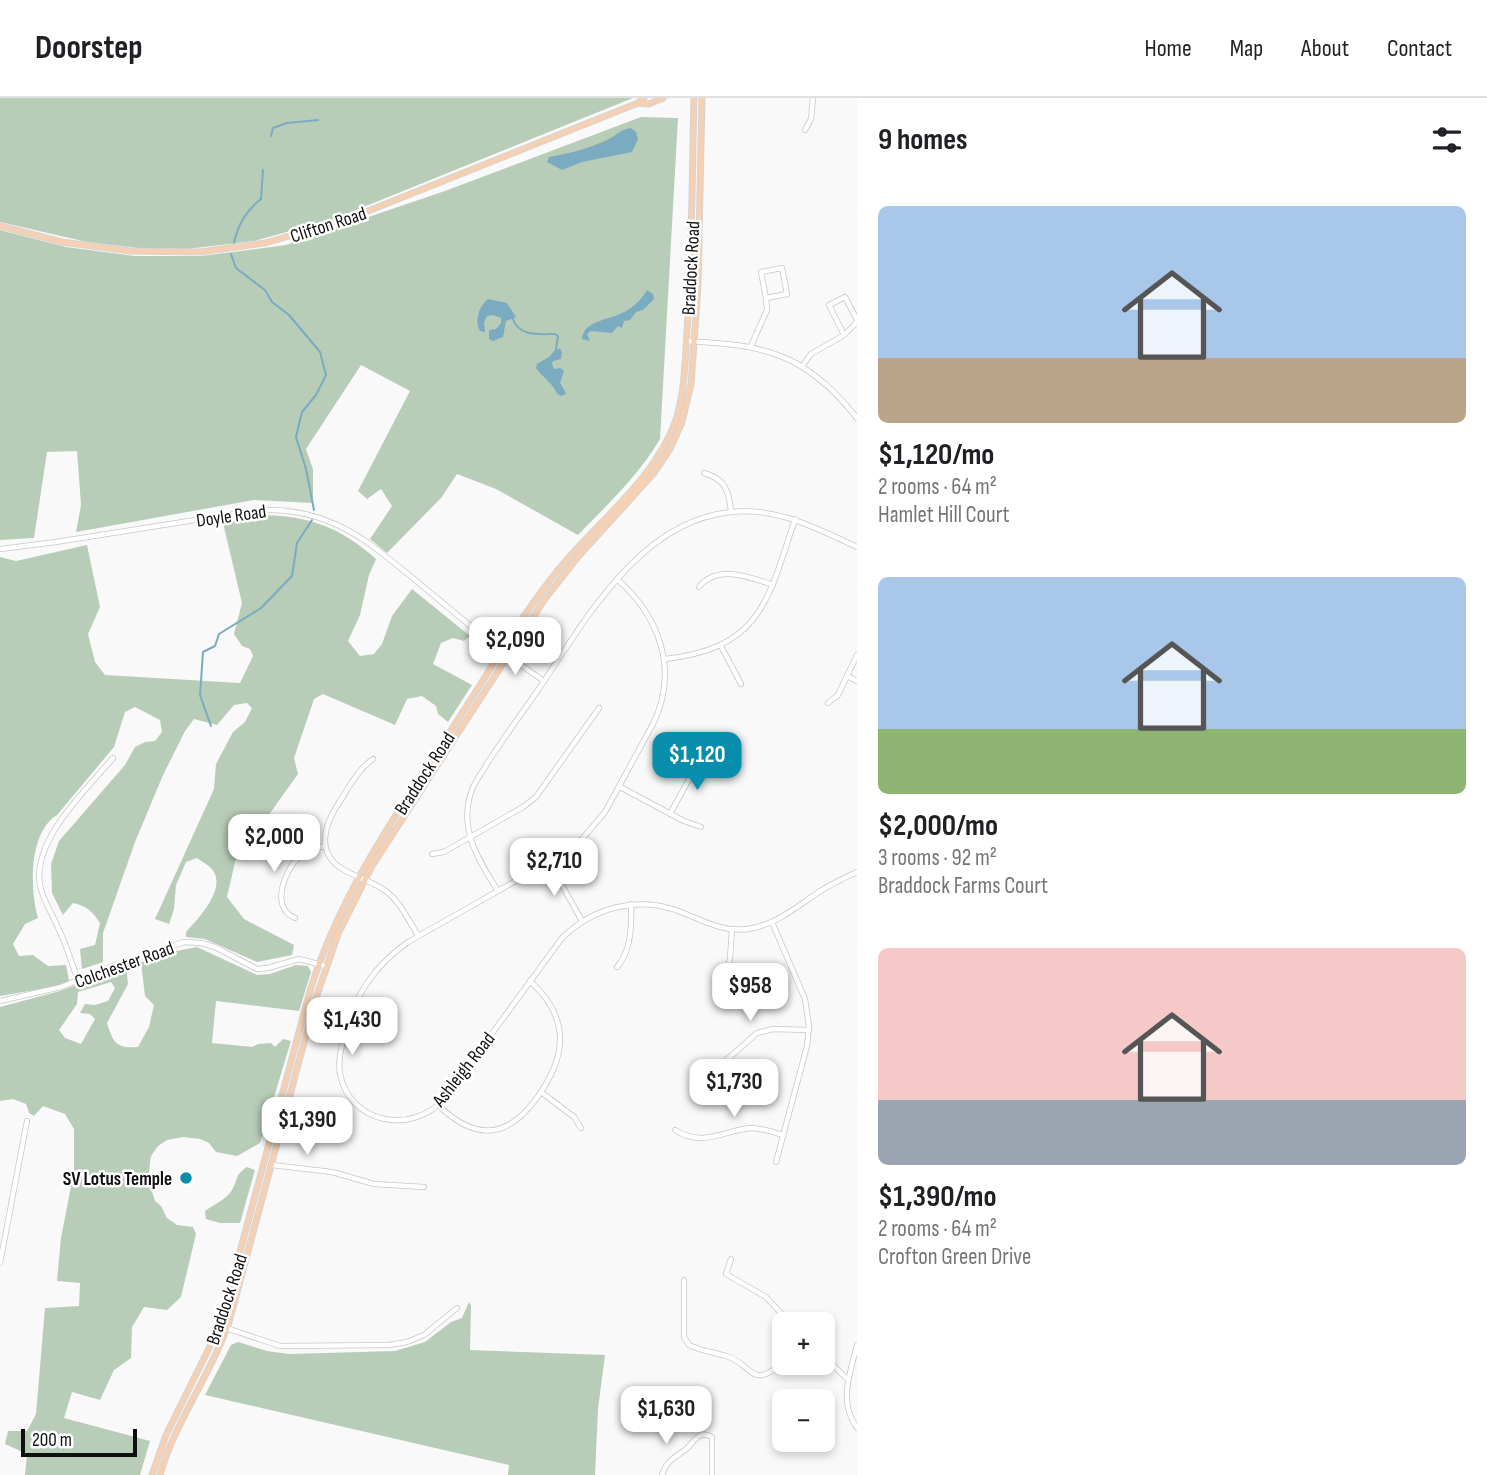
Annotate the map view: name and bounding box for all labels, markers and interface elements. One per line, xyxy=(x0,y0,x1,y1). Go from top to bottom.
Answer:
text: Doorstep xyxy=(35,28,143,68)
text: Home xyxy=(1144,34,1192,63)
text: Map xyxy=(1230,34,1263,63)
text: About xyxy=(1301,34,1349,63)
text: Contact xyxy=(1387,34,1452,63)
icon: filters xyxy=(1428,121,1466,159)
text: 9 homes xyxy=(878,122,968,158)
street label: Clifton Road xyxy=(288,202,369,248)
street label: Braddock Road xyxy=(678,220,705,316)
icon: home xyxy=(1109,252,1235,378)
text: $1,120/mo xyxy=(878,437,994,473)
text: 2 rooms · 64 m² xyxy=(878,473,997,501)
street label: Doyle Road xyxy=(195,500,268,533)
text: Hamlet Hill Court xyxy=(878,501,1010,529)
pin: $2,090 xyxy=(458,618,572,677)
icon: home xyxy=(1109,623,1235,749)
text: $2,090 xyxy=(485,626,545,654)
street label: Braddock Road xyxy=(390,728,461,820)
pin: $1,120 xyxy=(640,732,754,792)
text: $1,120 xyxy=(668,741,726,769)
text: $2,000/mo xyxy=(878,808,998,844)
pin: $2,000 xyxy=(217,814,331,874)
text: $2,000 xyxy=(244,823,304,851)
pin: $2,710 xyxy=(497,838,611,898)
text: 3 rooms · 92 m² xyxy=(878,844,997,872)
text: $2,710 xyxy=(526,847,582,875)
text: Braddock Farms Court xyxy=(878,872,1048,900)
street label: Colchester Road xyxy=(72,937,177,994)
pin: $958 xyxy=(709,964,791,1023)
text: $958 xyxy=(728,972,772,1000)
icon: home xyxy=(1109,994,1235,1120)
pin: $1,430 xyxy=(295,998,409,1057)
text: $1,430 xyxy=(323,1006,381,1034)
street label: Ashleigh Road xyxy=(427,1028,500,1113)
pin: $1,730 xyxy=(677,1060,791,1119)
text: $1,730 xyxy=(705,1068,763,1096)
pin: $1,390 xyxy=(250,1098,364,1157)
text: $1,390 xyxy=(278,1106,336,1134)
place label: SV Lotus Temple xyxy=(63,1168,172,1191)
marker: SV Lotus Temple xyxy=(178,1170,194,1186)
text: $1,390/mo xyxy=(878,1179,997,1215)
text: 2 rooms · 64 m² xyxy=(878,1215,997,1243)
text: Crofton Green Drive xyxy=(878,1243,1031,1271)
street label: Braddock Road xyxy=(202,1251,253,1348)
map controls xyxy=(772,1312,835,1452)
button: + xyxy=(772,1312,835,1375)
pin: $1,630 xyxy=(609,1386,723,1446)
button: − xyxy=(772,1389,835,1452)
text: $1,630 xyxy=(637,1395,695,1423)
scale bar xyxy=(21,1426,136,1458)
text: 200 m xyxy=(32,1429,72,1452)

